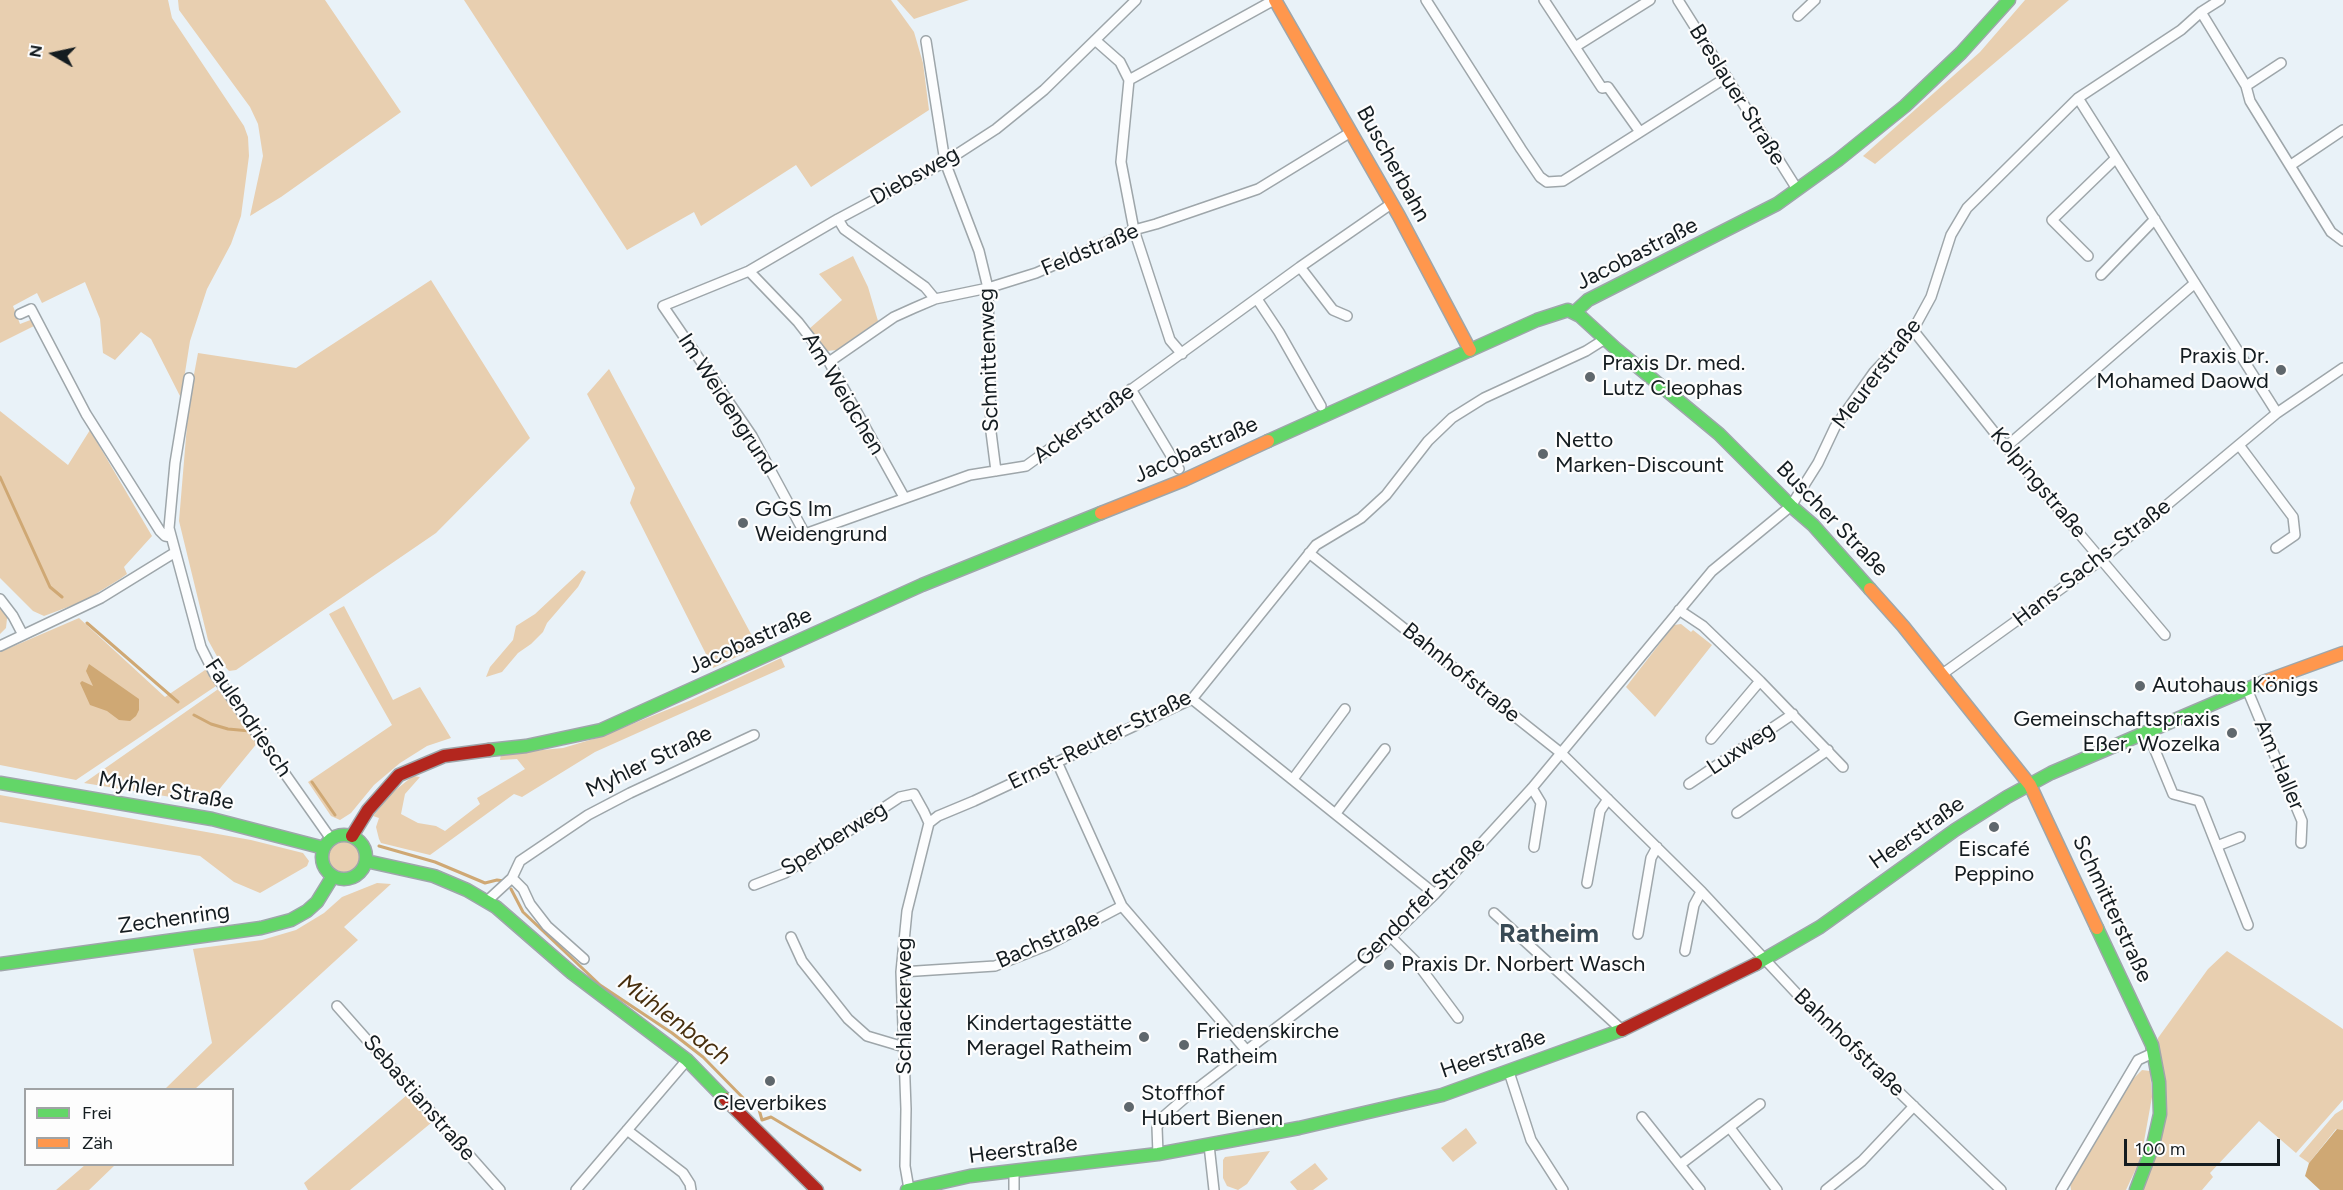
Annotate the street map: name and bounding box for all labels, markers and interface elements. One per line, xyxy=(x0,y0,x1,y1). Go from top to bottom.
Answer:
street label: Breslauer Straße xyxy=(1683,20,1791,170)
north arrow xyxy=(24,24,84,84)
text: N xyxy=(25,44,46,59)
street label: Buscherbahn xyxy=(1350,102,1436,226)
street label: Diebsweg xyxy=(866,141,964,211)
street label: Jacobastraße xyxy=(1572,212,1702,296)
street label: Feldstraße xyxy=(1037,218,1143,282)
street label: Schmittenweg xyxy=(973,288,1005,432)
street label: Meurerstraße xyxy=(1827,314,1927,434)
street label: Am Weidchen xyxy=(796,328,890,460)
street label: Im Weidengrund xyxy=(672,329,782,479)
place label: Praxis Dr. Mohamed Daowd xyxy=(2096,344,2269,396)
place label: Praxis Dr. med. Lutz Cleophas xyxy=(1602,351,1745,402)
marker: Praxis Dr. Mohamed Daowd xyxy=(2274,363,2288,377)
marker: Praxis Dr. med. Lutz Cleophas xyxy=(1583,370,1597,384)
street label: Ackerstraße xyxy=(1028,379,1140,469)
street label: Jacobastraße xyxy=(1130,411,1262,489)
street label: Kolpingstraße xyxy=(1984,423,2092,543)
place label: Netto Marken-Discount xyxy=(1555,428,1724,480)
marker: Netto Marken-Discount xyxy=(1536,447,1550,461)
street label: Buscher Straße xyxy=(1770,456,1894,582)
street label: Hans-Sachs-Straße xyxy=(2008,493,2176,633)
place label: GGS Im Weidengrund xyxy=(755,497,887,548)
marker: GGS Im Weidengrund xyxy=(736,516,750,530)
street label: Jacobastraße xyxy=(684,602,816,680)
street label: Bahnhofstraße xyxy=(1397,617,1525,729)
street label: Faulendriesch xyxy=(199,654,297,782)
place label: Autohaus Königs xyxy=(2152,673,2318,699)
marker: Autohaus Königs xyxy=(2133,679,2147,693)
street label: Ernst-Reuter-Straße xyxy=(1004,684,1196,796)
place label: Gemeinschaftspraxis Eßer, Wozelka xyxy=(2013,707,2220,758)
street label: Am Haller xyxy=(2248,716,2310,814)
street label: Luxweg xyxy=(1702,717,1780,781)
street label: Myhler Straße xyxy=(582,720,716,804)
marker: Gemeinschaftspraxis Eßer, Wozelka xyxy=(2225,726,2239,740)
street label: Myhler Straße xyxy=(96,766,236,816)
street label: Heerstraße xyxy=(1865,791,1969,875)
street label: Sperberweg xyxy=(776,796,892,882)
marker: Eiscafé Peppino xyxy=(1987,820,2001,834)
street label: Schmitterstraße xyxy=(2066,831,2158,987)
street label: Gendorfer Straße xyxy=(1351,832,1491,972)
place label: Eiscafé Peppino xyxy=(1954,837,2034,888)
street label: Zechenring xyxy=(117,898,231,940)
street label: Bachstraße xyxy=(992,905,1104,975)
district label: Ratheim xyxy=(1499,918,1599,950)
street label: Schlackerweg xyxy=(892,937,918,1075)
place label: Praxis Dr. Norbert Wasch xyxy=(1401,952,1645,978)
marker: Praxis Dr. Norbert Wasch xyxy=(1382,958,1396,972)
water label: Mühlenbach xyxy=(612,968,736,1072)
street label: Bahnhofstraße xyxy=(1788,983,1910,1103)
place label: Kindertagestätte Meragel Ratheim xyxy=(966,1011,1132,1062)
place label: Friedenskirche Ratheim xyxy=(1196,1019,1339,1070)
street label: Heerstraße xyxy=(1437,1024,1549,1084)
street label: Sebastianstraße xyxy=(357,1030,481,1166)
marker: Kindertagestätte Meragel Ratheim xyxy=(1137,1030,1151,1044)
marker: Friedenskirche Ratheim xyxy=(1177,1038,1191,1052)
marker: Cleverbikes xyxy=(763,1074,777,1088)
place label: Stoffhof Hubert Bienen xyxy=(1141,1081,1283,1132)
legend xyxy=(24,1088,234,1166)
place label: Cleverbikes xyxy=(713,1091,827,1117)
marker: Stoffhof Hubert Bienen xyxy=(1122,1100,1136,1114)
text: Frei xyxy=(82,1102,112,1124)
scale bar xyxy=(2127,1127,2283,1165)
street label: Heerstraße xyxy=(967,1130,1079,1170)
text: Zäh xyxy=(82,1132,113,1154)
text: 100 m xyxy=(2135,1138,2185,1160)

